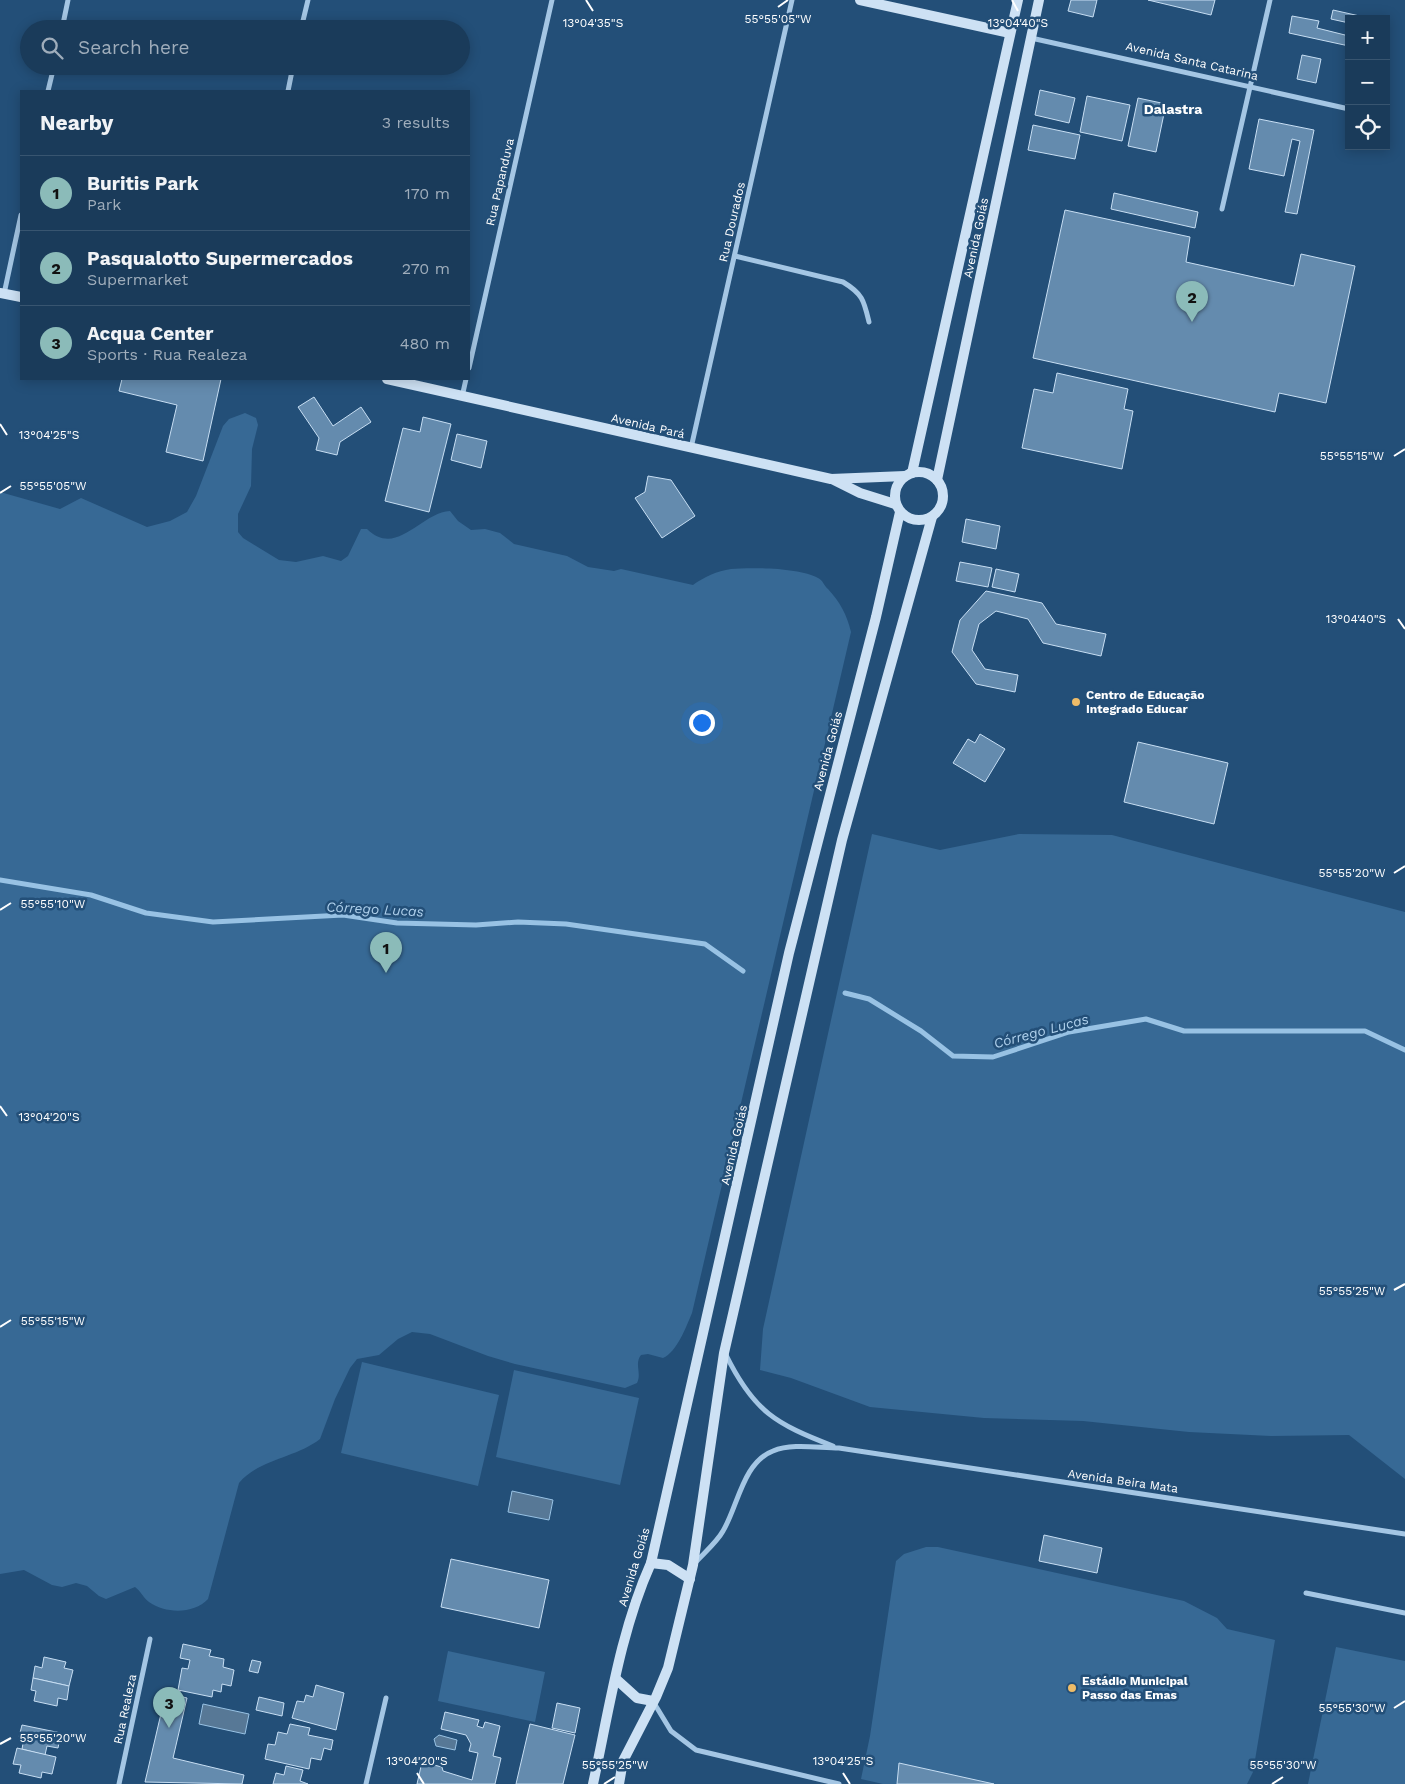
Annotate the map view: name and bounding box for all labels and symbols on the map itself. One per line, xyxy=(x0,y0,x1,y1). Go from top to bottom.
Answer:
text: 55°55'05"W xyxy=(744,12,812,26)
text: 13°04'35"S xyxy=(563,16,623,30)
text: 13°04'40"S xyxy=(988,16,1048,30)
street label: Avenida Santa Catarina xyxy=(1124,39,1260,83)
district label: Dalastra xyxy=(1144,101,1203,117)
street label: Rua Papanduva xyxy=(483,137,517,227)
street label: Rua Dourados xyxy=(716,181,748,263)
street label: Avenida Goiás xyxy=(961,197,991,279)
pin: 2 xyxy=(1176,281,1208,322)
street label: Avenida Pará xyxy=(610,411,686,441)
text: 13°04'25"S xyxy=(19,428,79,442)
text: 55°55'15"W xyxy=(1320,449,1385,463)
text: 55°55'05"W xyxy=(19,479,87,493)
text: 13°04'40"S xyxy=(1326,612,1386,626)
place label: Centro de Educação Integrado Educar xyxy=(1086,688,1204,716)
marker: Centro de Educação Integrado Educar xyxy=(1070,696,1082,708)
your location xyxy=(689,710,715,736)
street label: Avenida Goiás xyxy=(811,710,845,792)
text: 55°55'20"W xyxy=(1318,866,1386,880)
text: 55°55'10"W xyxy=(21,897,86,911)
water label: Córrego Lucas xyxy=(326,898,424,920)
pin: 1 xyxy=(370,932,402,973)
water label: Córrego Lucas xyxy=(992,1011,1090,1051)
street label: Avenida Goiás xyxy=(718,1104,750,1186)
text: 13°04'20"S xyxy=(18,1110,80,1124)
text: 55°55'25"W xyxy=(1319,1284,1386,1298)
text: 55°55'15"W xyxy=(21,1314,86,1328)
street label: Avenida Beira Mata xyxy=(1067,1466,1179,1496)
street label: Avenida Goiás xyxy=(615,1526,653,1608)
street label: Rua Realeza xyxy=(111,1673,139,1745)
place label: Estádio Municipal Passo das Emas xyxy=(1082,1674,1188,1702)
marker: Estádio Municipal Passo das Emas xyxy=(1066,1682,1078,1694)
pin: 3 xyxy=(153,1687,185,1728)
text: 55°55'30"W xyxy=(1318,1701,1386,1715)
text: 55°55'20"W xyxy=(19,1731,87,1745)
text: 13°04'20"S xyxy=(386,1754,448,1768)
text: 13°04'25"S xyxy=(813,1754,873,1768)
text: 55°55'25"W xyxy=(582,1758,649,1772)
text: 55°55'30"W xyxy=(1249,1758,1317,1772)

